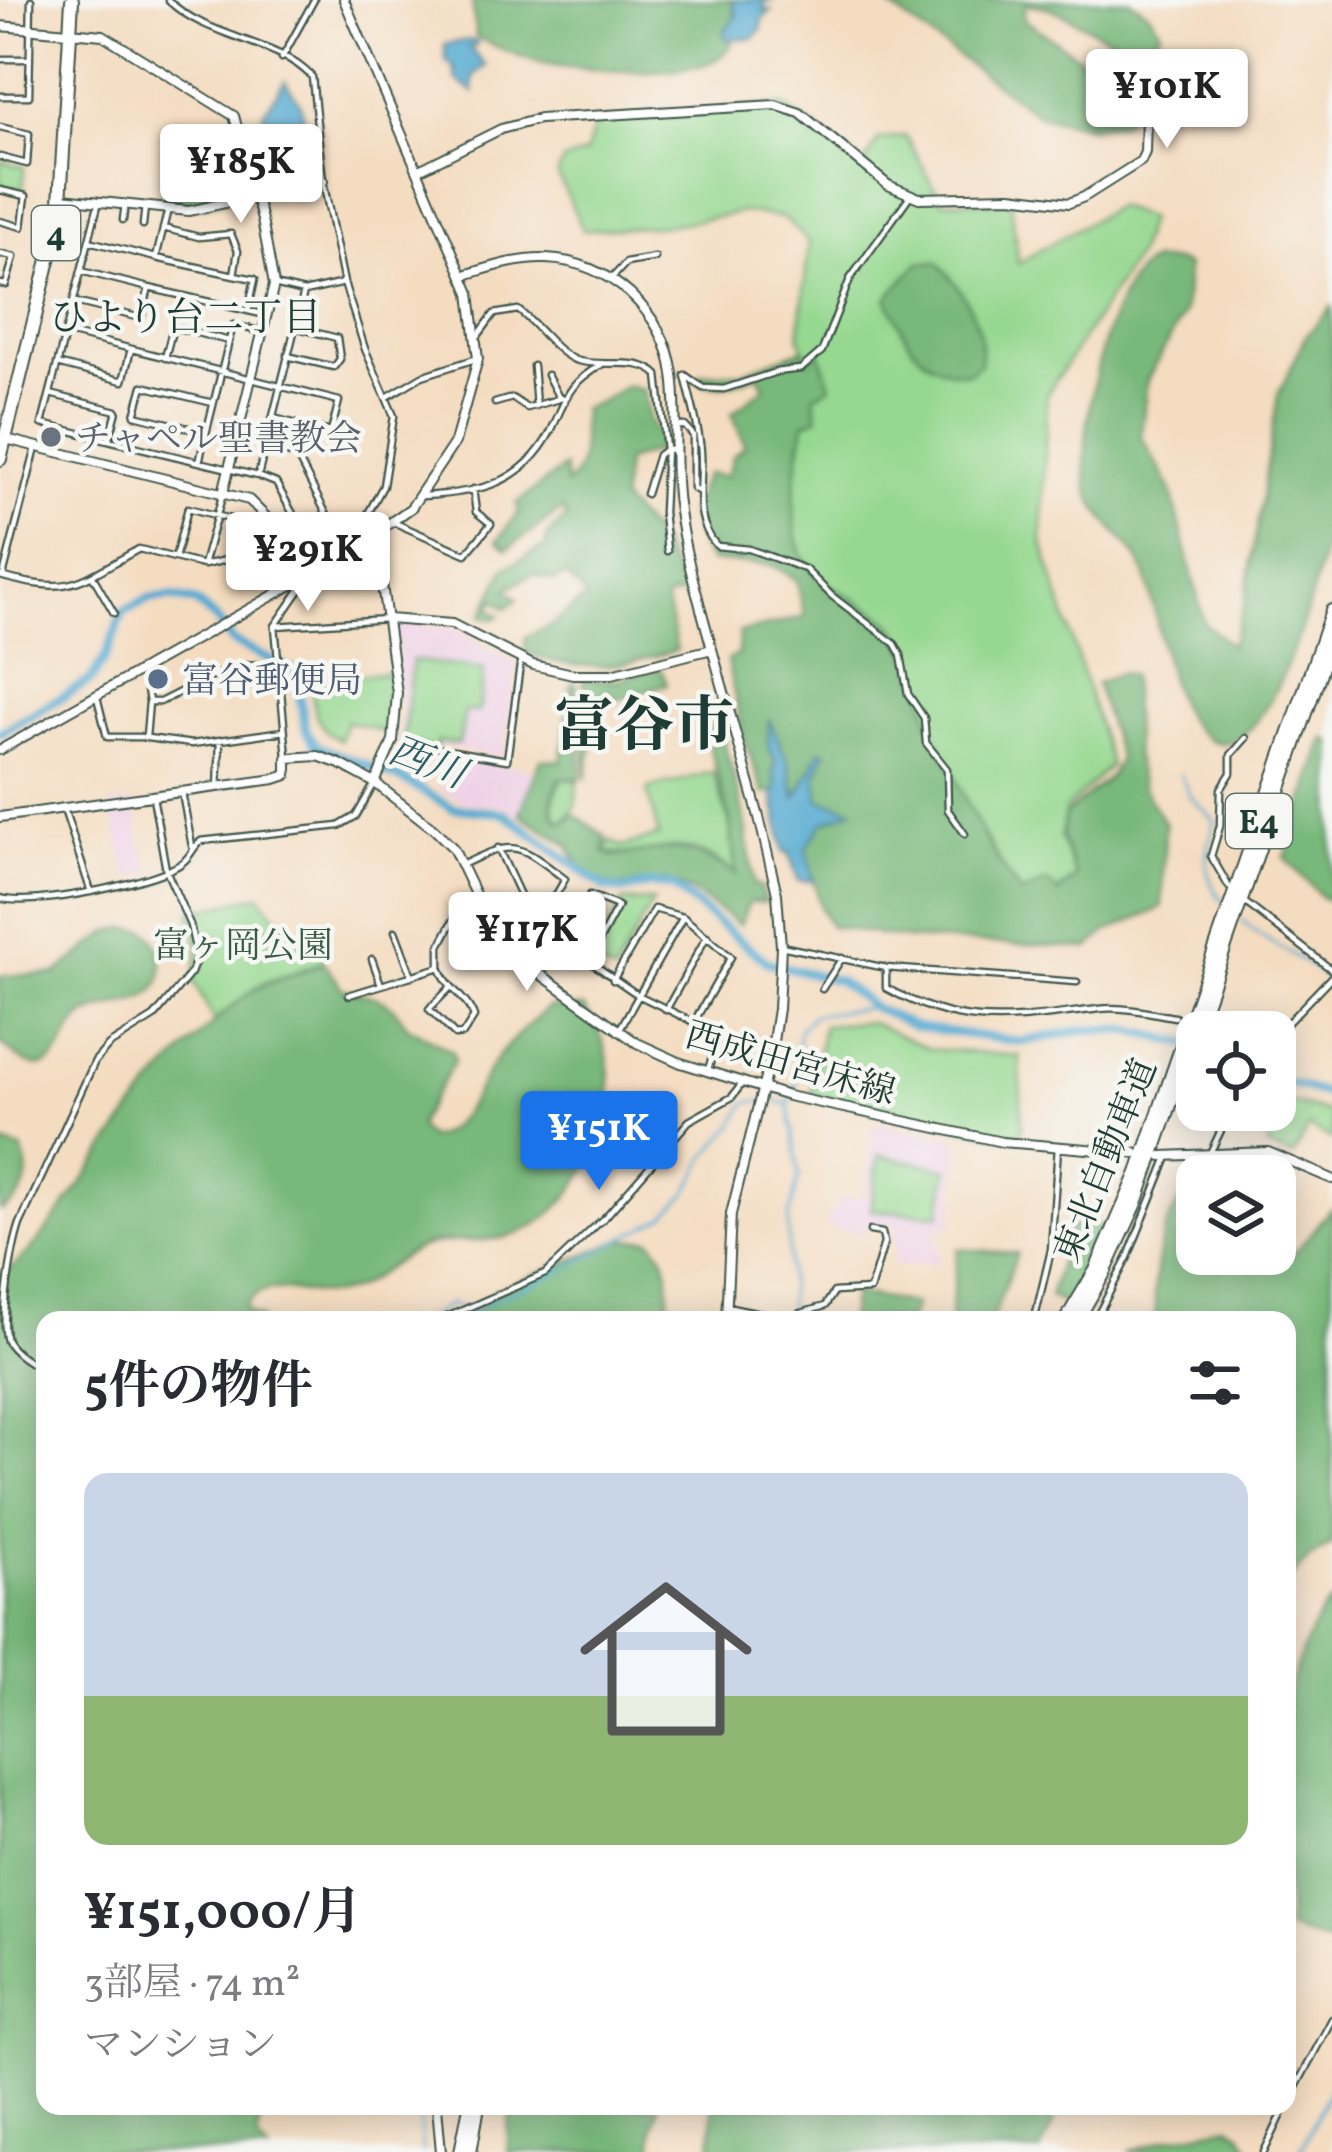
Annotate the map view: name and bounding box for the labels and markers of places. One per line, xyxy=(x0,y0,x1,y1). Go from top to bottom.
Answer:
pin: ¥101K xyxy=(1083,49,1251,151)
pin: ¥185K xyxy=(157,124,325,226)
place label: チャペル聖書教会 xyxy=(75,416,362,466)
marker: チャペル聖書教会 xyxy=(38,424,64,450)
pin: ¥291K xyxy=(224,512,392,614)
place label: 富谷郵便局 xyxy=(182,658,362,708)
marker: 富谷郵便局 xyxy=(145,666,171,692)
pin: ¥117K xyxy=(443,892,611,994)
pin: ¥151K xyxy=(515,1091,683,1193)

